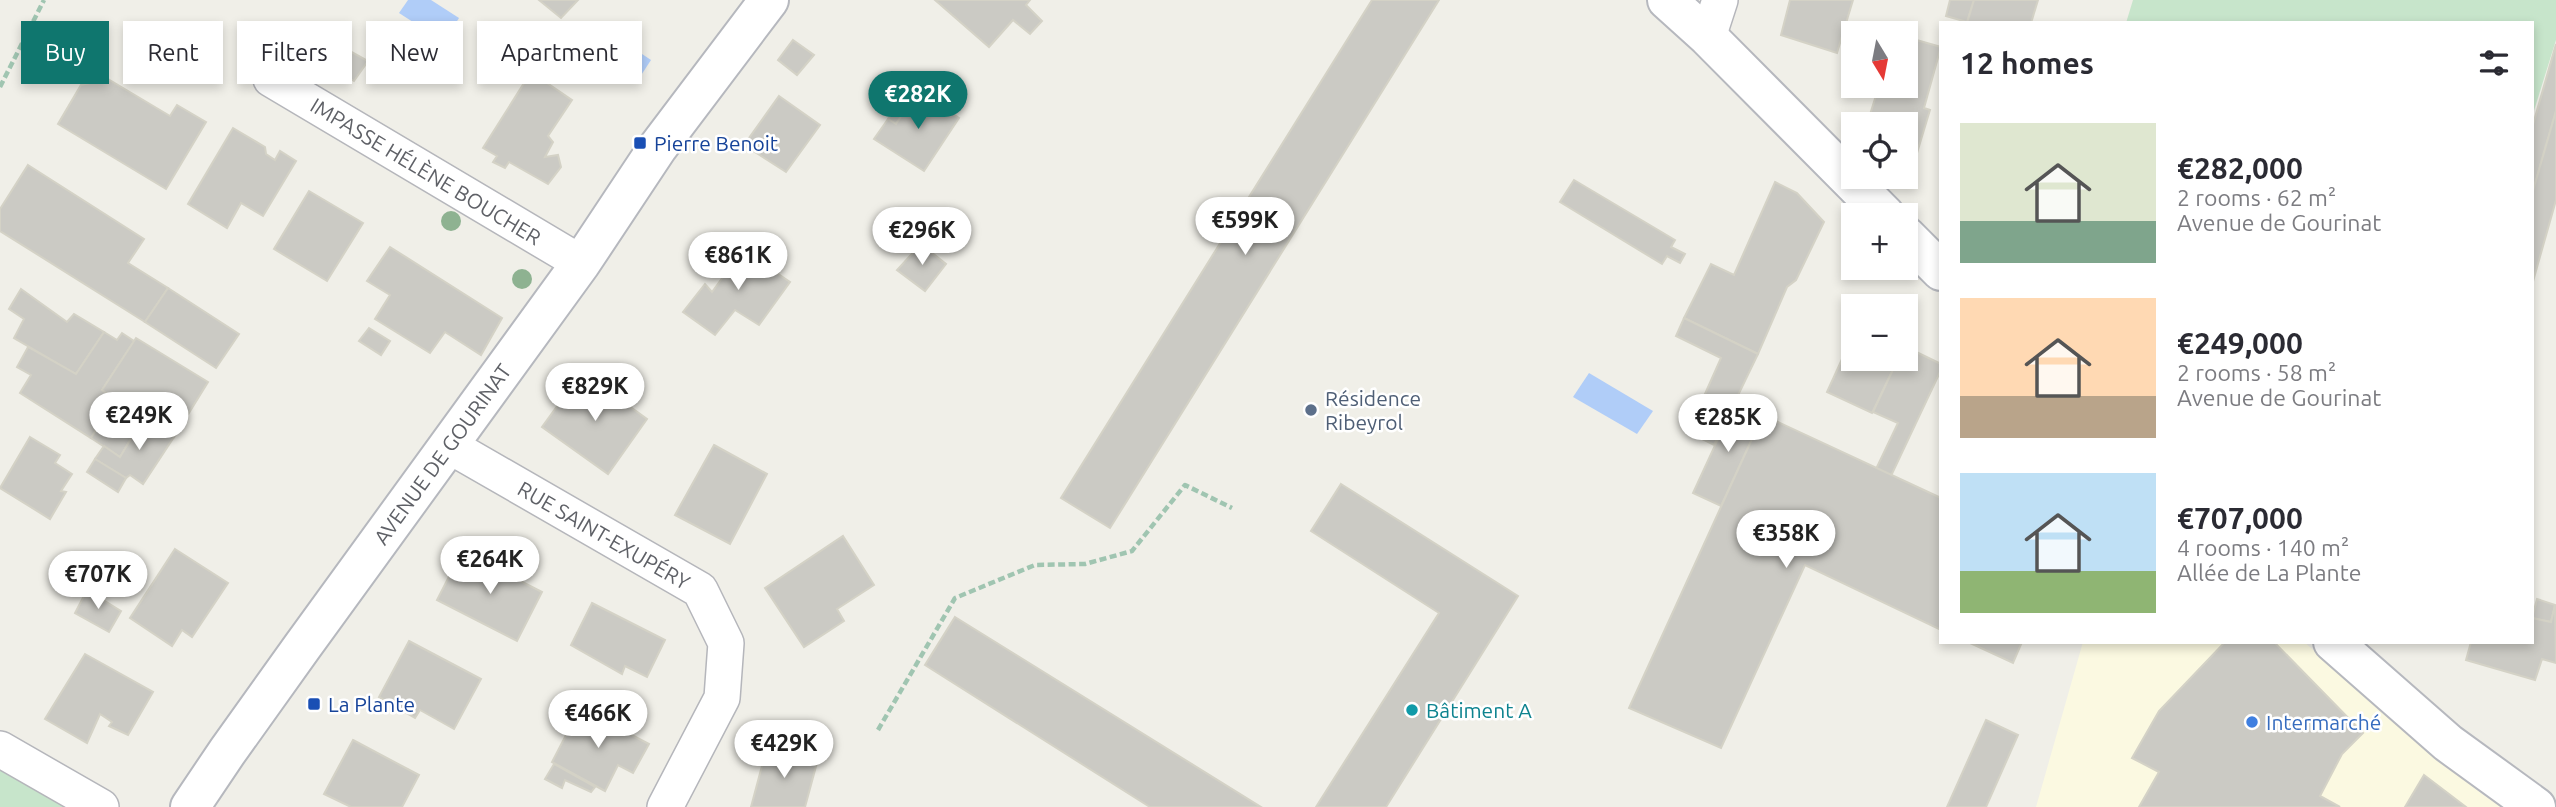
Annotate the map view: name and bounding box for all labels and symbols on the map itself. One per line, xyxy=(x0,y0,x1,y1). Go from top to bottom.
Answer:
north arrow xyxy=(1841,21,1918,98)
pin: €282K xyxy=(869,72,967,131)
street label: IMPASSE HÉLÈNE BOUCHER xyxy=(306,93,546,249)
place label: Pierre Benoit xyxy=(654,131,778,155)
marker: Pierre Benoit xyxy=(632,135,648,151)
pin: €599K xyxy=(1196,198,1294,257)
pin: €296K xyxy=(873,208,971,267)
pin: €861K xyxy=(689,232,787,292)
street label: AVENUE DE GOURINAT xyxy=(368,359,516,549)
pin: €829K xyxy=(546,364,644,423)
place label: Résidence Ribeyrol xyxy=(1325,386,1421,434)
pin: €249K xyxy=(90,392,188,452)
pin: €285K xyxy=(1679,394,1777,454)
marker: Résidence Ribeyrol xyxy=(1303,402,1319,418)
street label: RUE SAINT-EXUPÉRY xyxy=(514,476,694,594)
pin: €358K xyxy=(1737,510,1835,570)
pin: €264K xyxy=(441,536,539,596)
pin: €707K xyxy=(49,552,147,611)
pin: €466K xyxy=(549,690,647,750)
place label: La Plante xyxy=(328,692,415,716)
marker: La Plante xyxy=(306,696,322,712)
place label: Bâtiment A xyxy=(1426,698,1532,722)
marker: Bâtiment A xyxy=(1404,702,1420,718)
place label: Intermarché xyxy=(2266,710,2381,734)
marker: Intermarché xyxy=(2244,714,2260,730)
pin: €429K xyxy=(735,720,833,780)

